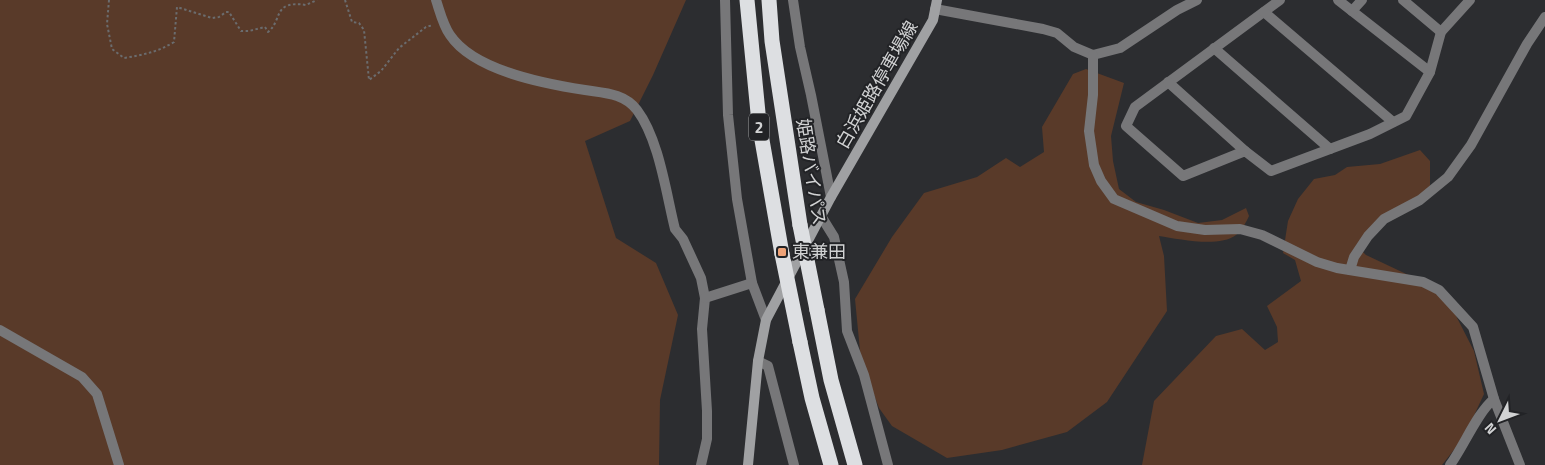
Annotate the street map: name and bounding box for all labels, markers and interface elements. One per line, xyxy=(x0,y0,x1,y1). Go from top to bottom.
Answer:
street label: 白浜姫路停車場線 xyxy=(829,16,924,154)
road number: 2 xyxy=(749,114,769,140)
street label: 姫路バイパス xyxy=(790,117,833,227)
place label: 東兼田 xyxy=(792,238,846,265)
marker: 東兼田 xyxy=(776,246,788,258)
north arrow xyxy=(1475,395,1525,445)
text: N xyxy=(1479,418,1501,440)

